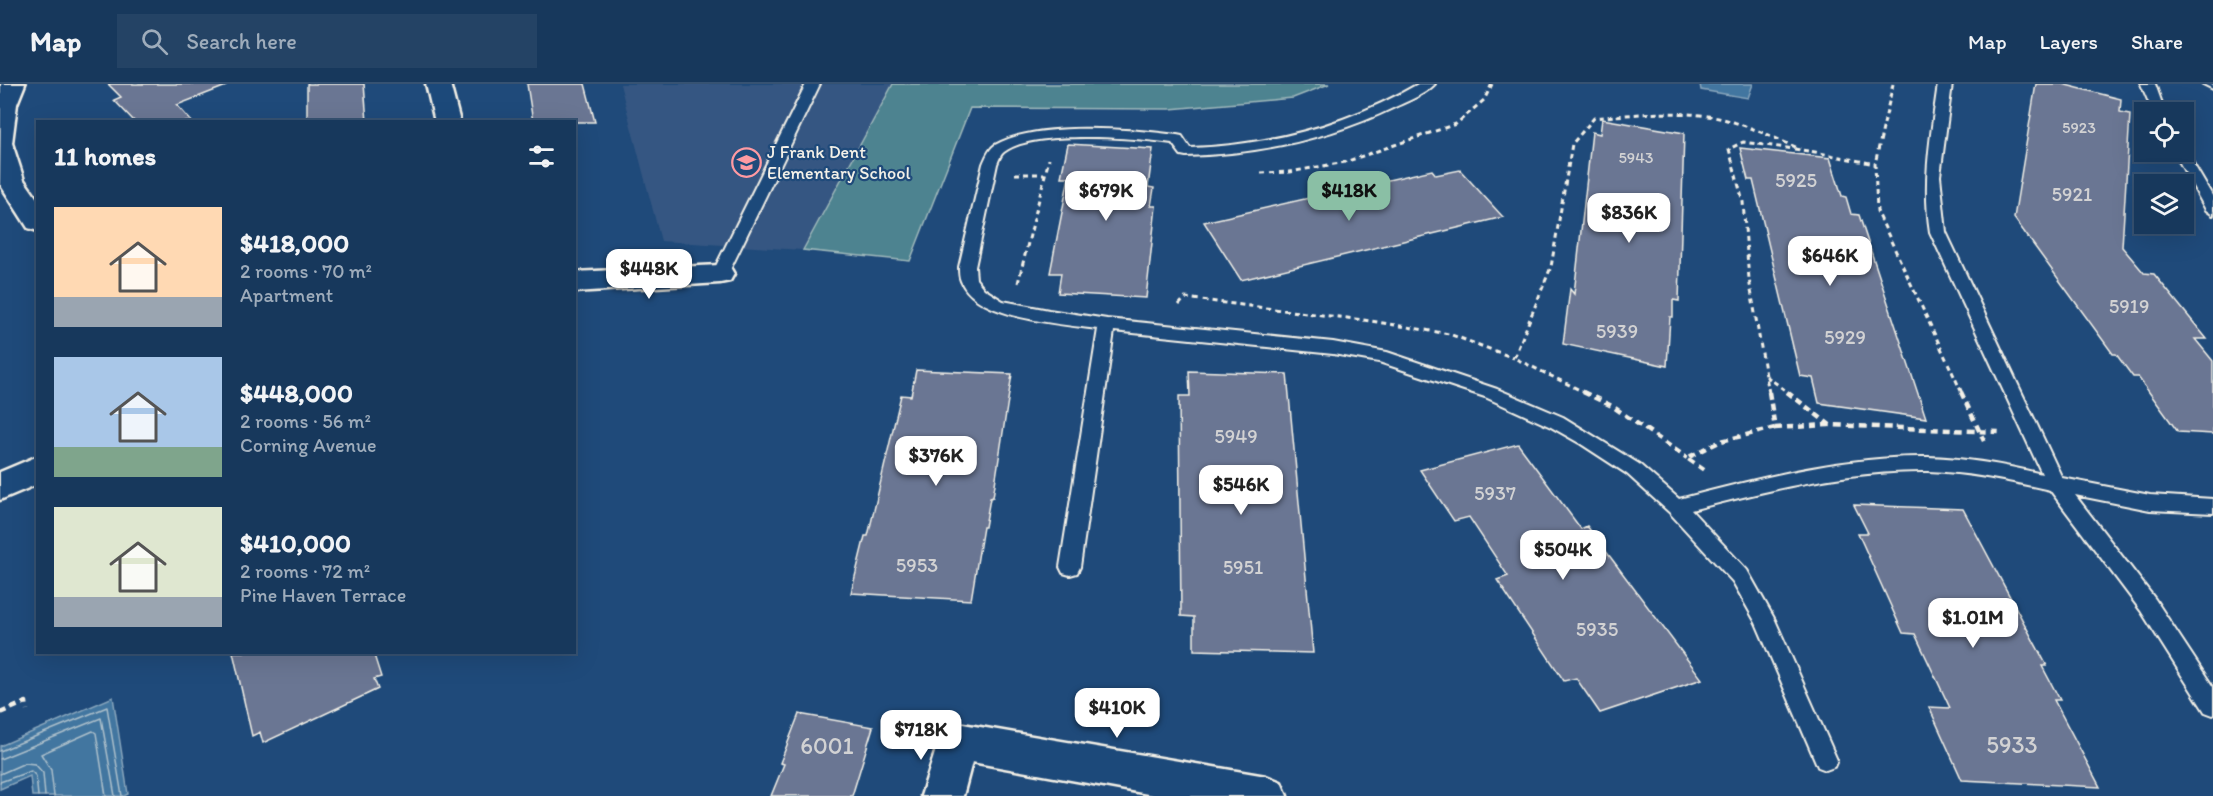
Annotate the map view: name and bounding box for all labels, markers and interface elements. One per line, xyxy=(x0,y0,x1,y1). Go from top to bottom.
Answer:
search box xyxy=(117,14,537,68)
text: Map xyxy=(30,24,81,58)
icon: search xyxy=(138,25,171,58)
text: Search here xyxy=(186,28,297,55)
text: Map xyxy=(1968,29,2007,54)
text: Layers xyxy=(2040,29,2098,54)
text: Share xyxy=(2131,29,2183,54)
map controls xyxy=(2134,102,2194,234)
button: locate xyxy=(2134,102,2194,162)
house number: 5923 xyxy=(2062,118,2096,137)
text: 11 homes xyxy=(54,140,156,172)
icon: filters xyxy=(525,140,558,173)
place label: J Frank Dent Elementary School xyxy=(767,141,911,184)
school or university icon: J Frank Dent Elementary School xyxy=(730,146,762,178)
house number: 5943 xyxy=(1618,148,1654,167)
house number: 5925 xyxy=(1775,168,1817,192)
pin: $679K xyxy=(1064,171,1148,222)
pin: $418K xyxy=(1307,171,1391,222)
button: layers xyxy=(2134,174,2194,234)
text: $679K xyxy=(1079,178,1133,202)
text: $418K xyxy=(1321,178,1377,202)
house number: 5921 xyxy=(2052,182,2092,206)
pin: $836K xyxy=(1587,193,1671,244)
text: $836K xyxy=(1601,200,1657,224)
text: $418,000 xyxy=(240,227,349,259)
icon: home xyxy=(102,231,174,303)
pin: $646K xyxy=(1788,236,1872,287)
text: $646K xyxy=(1802,243,1858,267)
pin: $448K xyxy=(607,249,691,300)
text: $448K xyxy=(620,256,678,280)
text: 2 rooms · 70 m² xyxy=(240,259,372,283)
text: Apartment xyxy=(240,283,333,307)
house number: 5919 xyxy=(2109,294,2149,318)
house number: 5939 xyxy=(1596,319,1638,343)
house number: 5929 xyxy=(1824,325,1866,349)
text: $448,000 xyxy=(240,377,353,409)
icon: home xyxy=(102,381,174,453)
text: 2 rooms · 56 m² xyxy=(240,409,371,433)
house number: 5949 xyxy=(1214,424,1258,448)
text: Corning Avenue xyxy=(240,433,377,457)
pin: $376K xyxy=(894,436,978,487)
text: $376K xyxy=(909,443,963,467)
pin: $546K xyxy=(1199,465,1283,516)
text: $546K xyxy=(1213,472,1269,496)
house number: 5937 xyxy=(1474,481,1516,505)
text: $410,000 xyxy=(240,527,351,559)
pin: $504K xyxy=(1521,530,1605,581)
icon: home xyxy=(102,531,174,603)
text: $504K xyxy=(1534,537,1592,561)
house number: 5953 xyxy=(896,553,938,577)
house number: 5951 xyxy=(1223,555,1263,579)
text: 2 rooms · 72 m² xyxy=(240,559,370,583)
text: Pine Haven Terrace xyxy=(240,583,406,607)
pin: $1.01M xyxy=(1924,598,2022,649)
text: $1.01M xyxy=(1942,605,2004,629)
house number: 5935 xyxy=(1576,617,1618,641)
pin: $410K xyxy=(1075,688,1159,739)
text: $410K xyxy=(1089,695,1145,719)
pin: $718K xyxy=(879,710,963,761)
text: $718K xyxy=(894,717,948,741)
house number: 5933 xyxy=(1986,730,2038,759)
house number: 6001 xyxy=(800,731,854,760)

